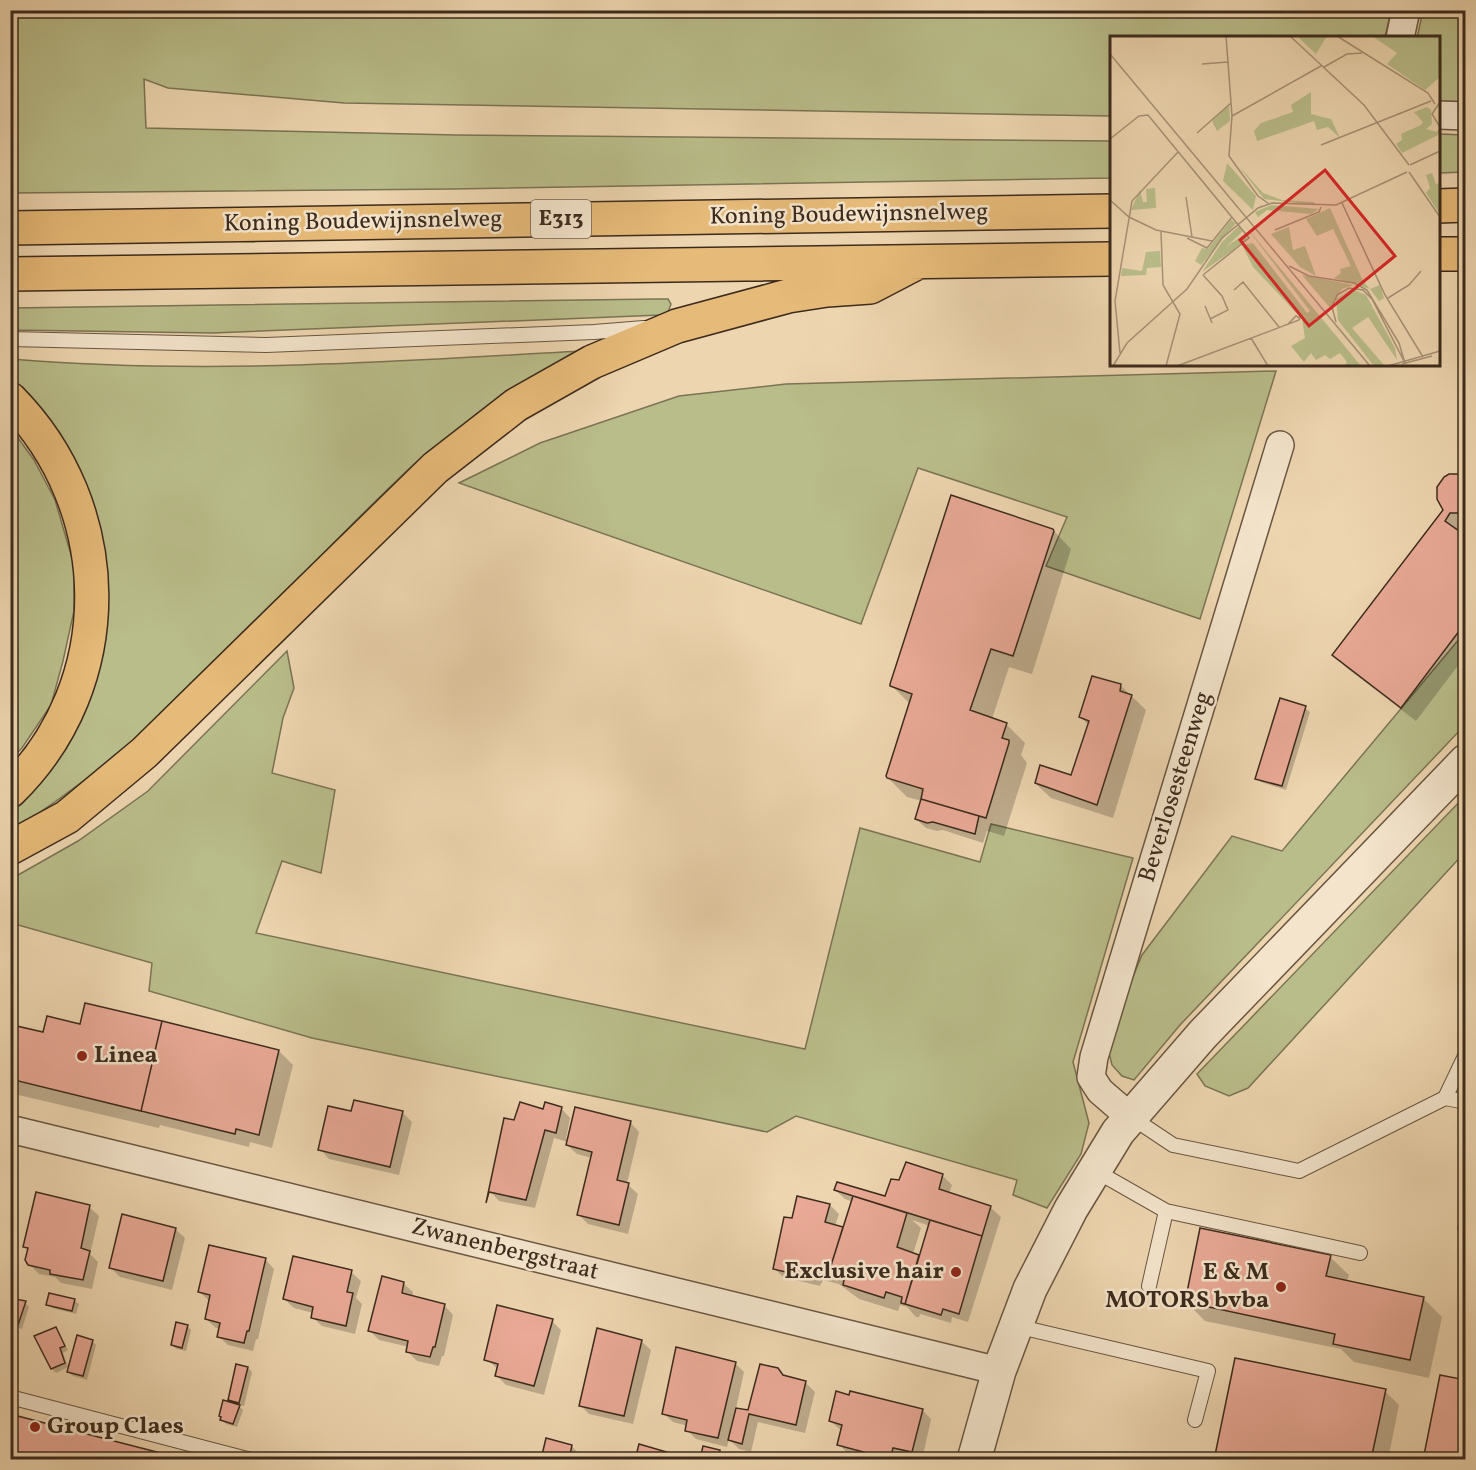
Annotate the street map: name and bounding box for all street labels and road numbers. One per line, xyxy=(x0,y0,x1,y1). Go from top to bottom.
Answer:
street label: Koning Boudewijnsnelweg xyxy=(709,196,989,234)
road number: E313 xyxy=(531,200,591,238)
street label: Koning Boudewijnsnelweg xyxy=(223,203,503,241)
street label: Beverlosesteenweg xyxy=(1131,687,1221,887)
street label: Zwanenbergstraat xyxy=(408,1210,602,1290)

